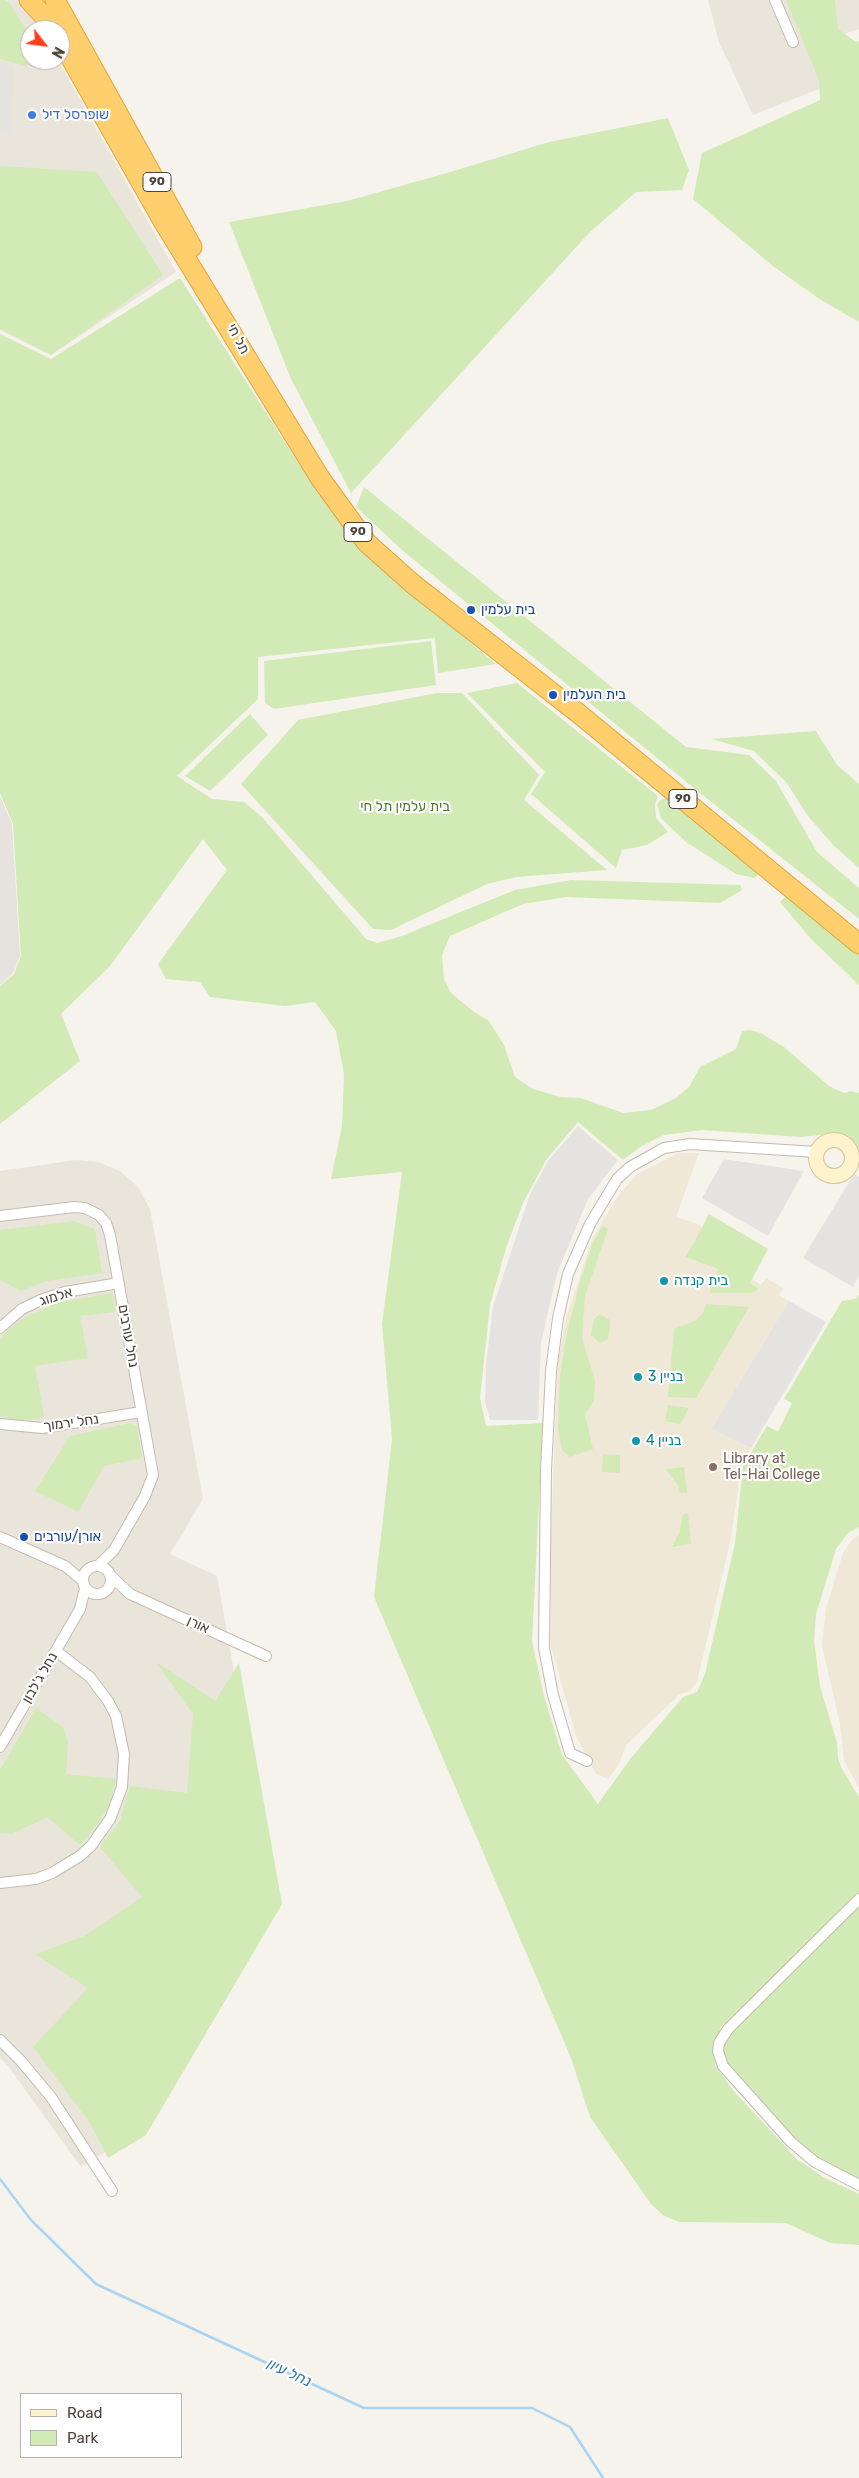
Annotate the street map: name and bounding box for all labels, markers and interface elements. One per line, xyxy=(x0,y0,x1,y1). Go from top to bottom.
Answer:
north arrow xyxy=(20,20,70,70)
text: N xyxy=(48,44,67,61)
place label: שופרסל דיל xyxy=(42,107,109,123)
marker: שופרסל דיל xyxy=(26,109,38,121)
road number: 90 xyxy=(143,172,171,192)
street label: תל חי xyxy=(223,321,253,357)
road number: 90 xyxy=(344,522,372,542)
place label: בית עלמין xyxy=(481,602,535,618)
marker: בית עלמין xyxy=(465,604,477,616)
place label: בית העלמין xyxy=(563,687,626,703)
marker: בית העלמין xyxy=(547,689,559,701)
road number: 90 xyxy=(669,790,697,809)
park label: בית עלמין תל חי xyxy=(360,799,450,815)
place label: בית קנדה xyxy=(674,1273,728,1289)
marker: בית קנדה xyxy=(658,1275,670,1287)
street label: אלמוג xyxy=(37,1284,75,1310)
street label: נחל עורבים xyxy=(114,1303,142,1369)
place label: בניין 3 xyxy=(648,1369,683,1385)
marker: בניין 3 xyxy=(632,1371,644,1383)
street label: נחל ירמוך xyxy=(42,1411,100,1435)
place label: בניין 4 xyxy=(646,1433,681,1449)
marker: בניין 4 xyxy=(630,1435,642,1447)
place label: Library at Tel-Hai College xyxy=(723,1451,820,1484)
marker: Library at Tel-Hai College xyxy=(707,1461,719,1473)
place label: אורן/עורבים xyxy=(34,1529,101,1545)
marker: אורן/עורבים xyxy=(18,1531,30,1543)
street label: אורן xyxy=(184,1613,212,1637)
street label: נחל ג'לבון xyxy=(19,1650,61,1706)
water label: נחל עיון xyxy=(264,2355,314,2391)
legend xyxy=(20,2393,182,2458)
text: Road xyxy=(67,2404,103,2422)
text: Park xyxy=(67,2429,98,2447)

